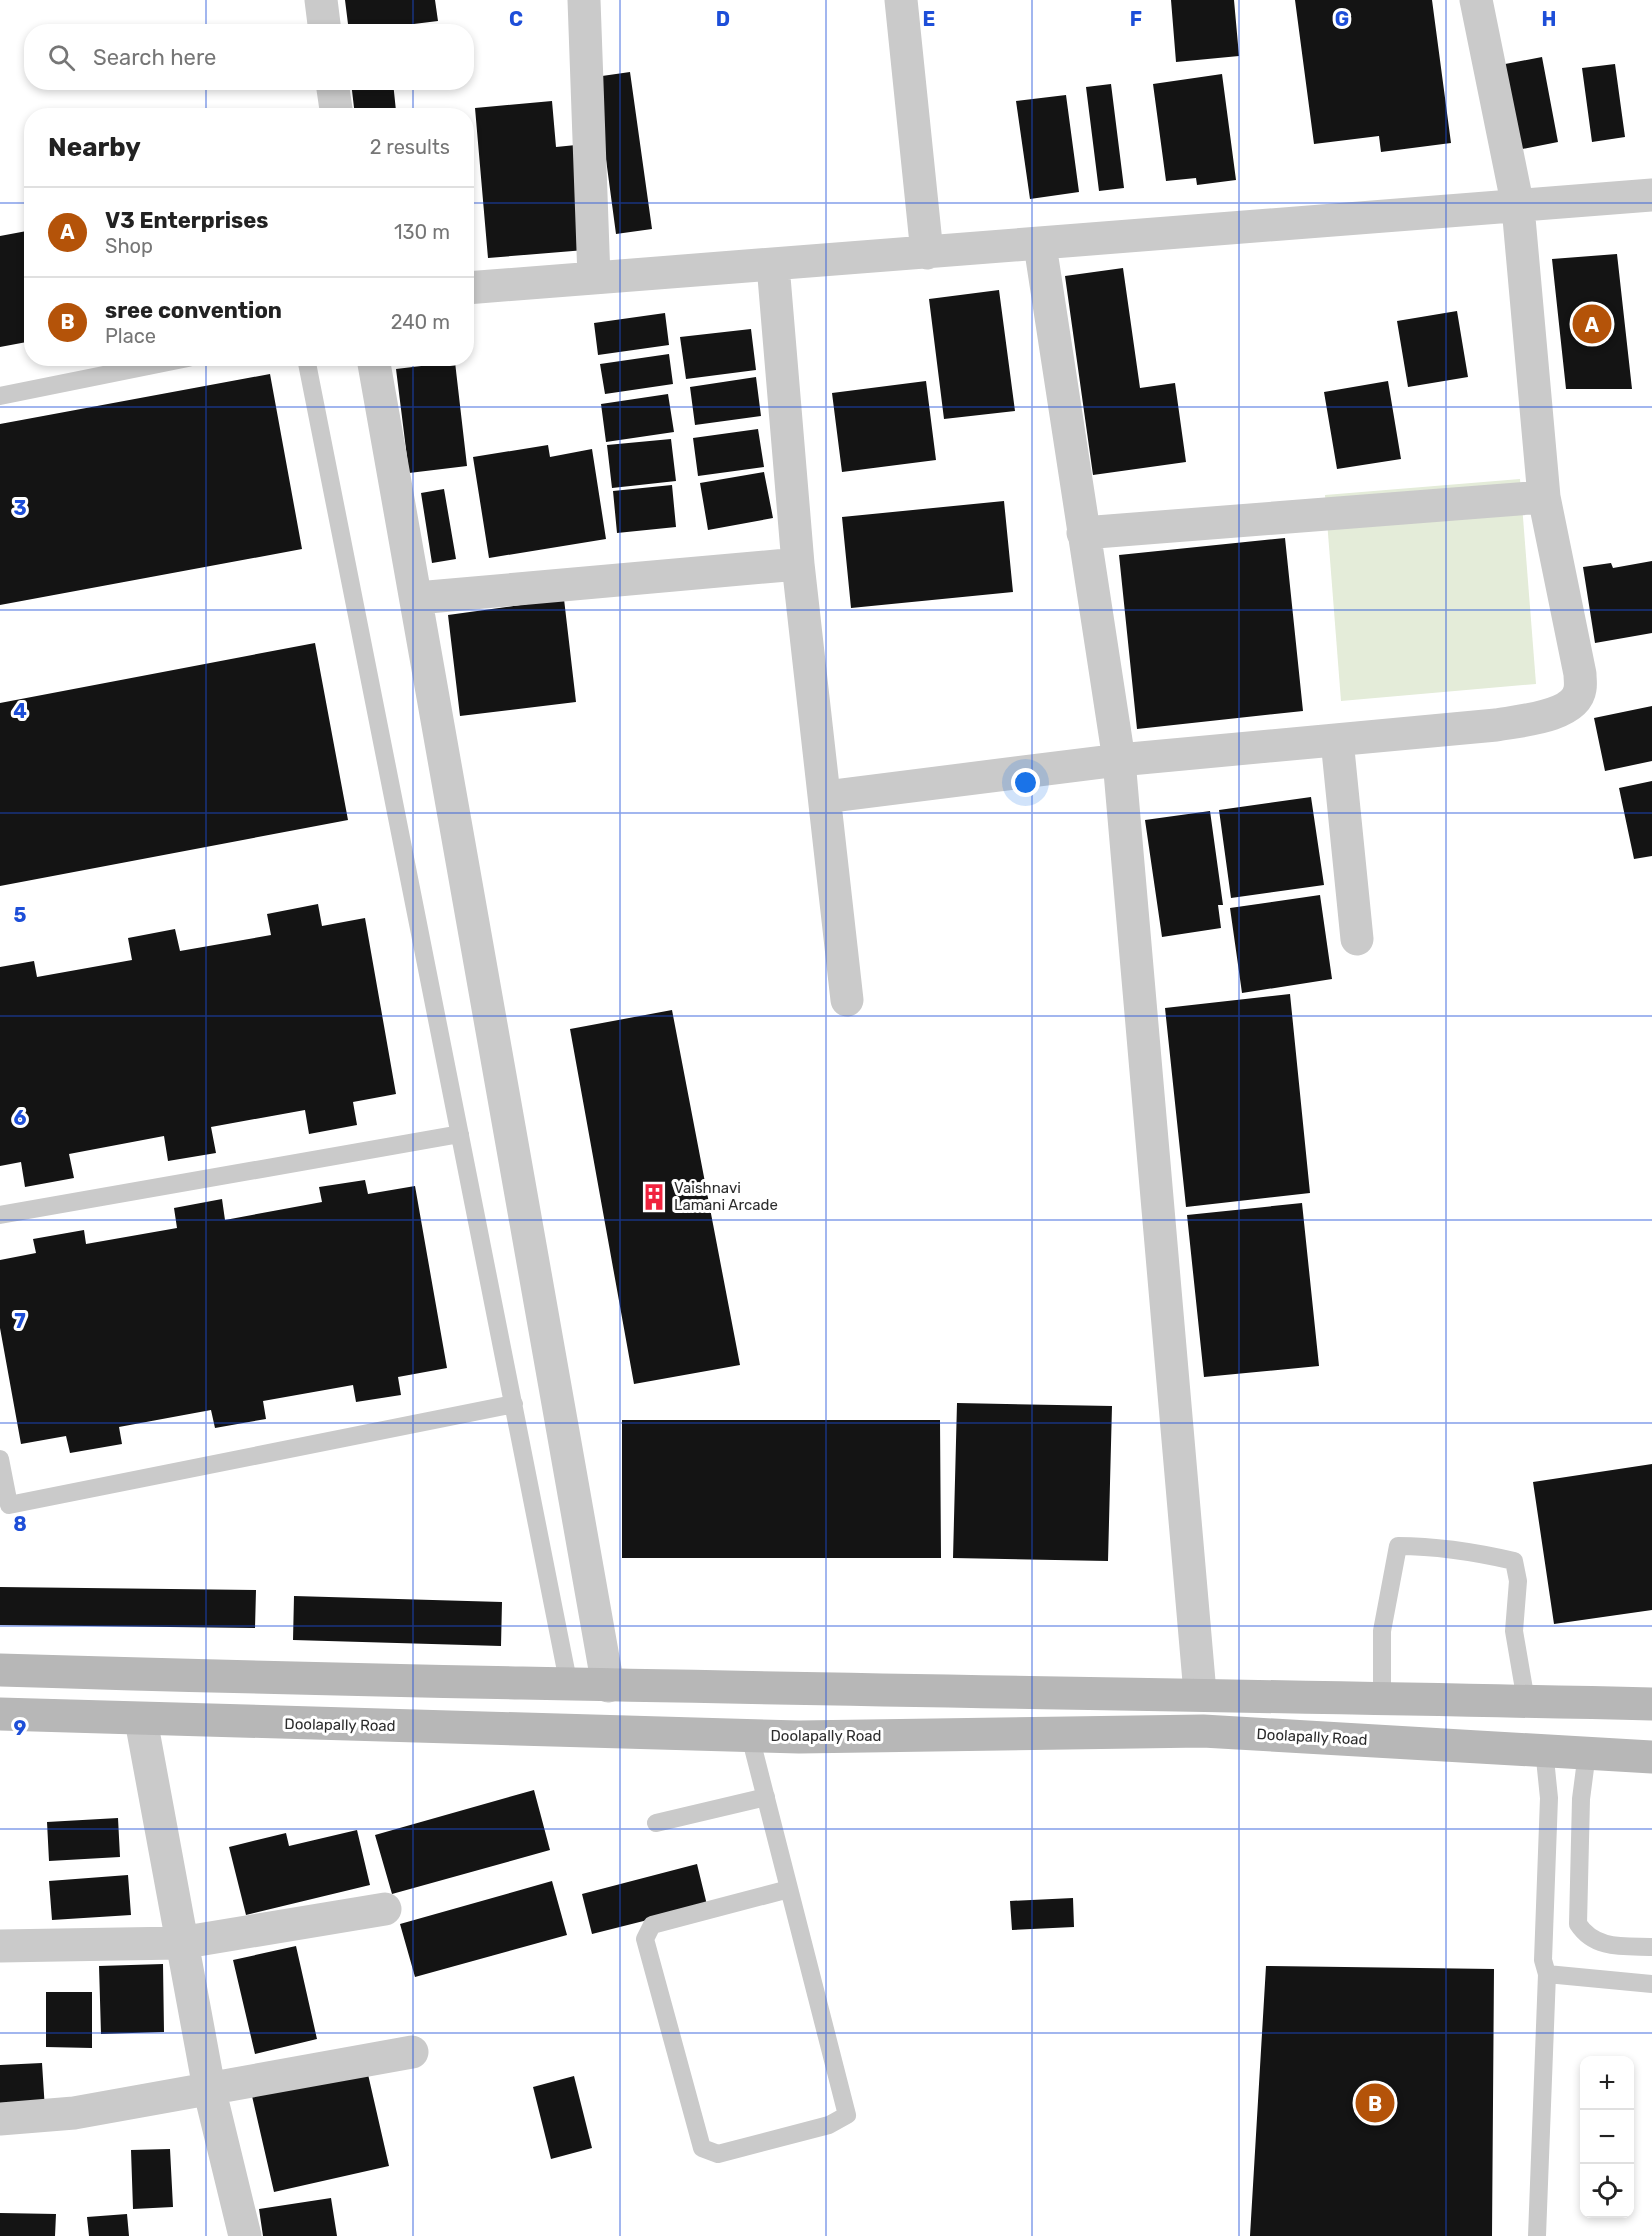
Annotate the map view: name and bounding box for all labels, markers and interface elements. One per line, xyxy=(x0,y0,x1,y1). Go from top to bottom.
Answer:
text: C xyxy=(509,7,523,31)
text: D xyxy=(716,7,730,31)
text: E xyxy=(923,7,935,31)
text: F xyxy=(1130,7,1142,31)
text: G xyxy=(1335,7,1349,31)
text: H xyxy=(1542,7,1556,31)
search box xyxy=(24,24,474,90)
icon: search xyxy=(45,41,78,74)
text: Search here xyxy=(93,44,216,71)
text: Nearby xyxy=(48,132,141,163)
text: 2 results xyxy=(370,135,450,159)
text: V3 Enterprises xyxy=(105,207,268,234)
text: A xyxy=(60,220,75,244)
text: 130 m xyxy=(394,220,450,244)
text: Shop xyxy=(105,234,153,258)
text: sree convention xyxy=(105,297,282,324)
pin: A xyxy=(1572,302,1612,346)
text: B xyxy=(60,310,75,334)
text: 240 m xyxy=(391,310,450,334)
text: Place xyxy=(105,324,156,348)
text: 3 xyxy=(13,496,27,520)
text: 4 xyxy=(13,699,27,723)
your location xyxy=(1011,768,1040,797)
text: 5 xyxy=(14,903,27,927)
text: 6 xyxy=(13,1106,27,1130)
place label: Vaishnavi Lamani Arcade xyxy=(674,1179,778,1214)
building icon: Vaishnavi Lamani Arcade xyxy=(639,1182,669,1212)
text: 7 xyxy=(14,1309,26,1333)
text: 8 xyxy=(13,1512,27,1536)
street label: Doolapally Road xyxy=(284,1715,396,1735)
text: 9 xyxy=(14,1716,27,1740)
street label: Doolapally Road xyxy=(1256,1725,1368,1749)
street label: Doolapally Road xyxy=(770,1727,882,1745)
map controls xyxy=(1580,2056,1634,2218)
button: + xyxy=(1580,2056,1634,2110)
pin: B xyxy=(1356,2080,1394,2126)
button: − xyxy=(1580,2110,1634,2164)
button: locate xyxy=(1580,2164,1634,2218)

